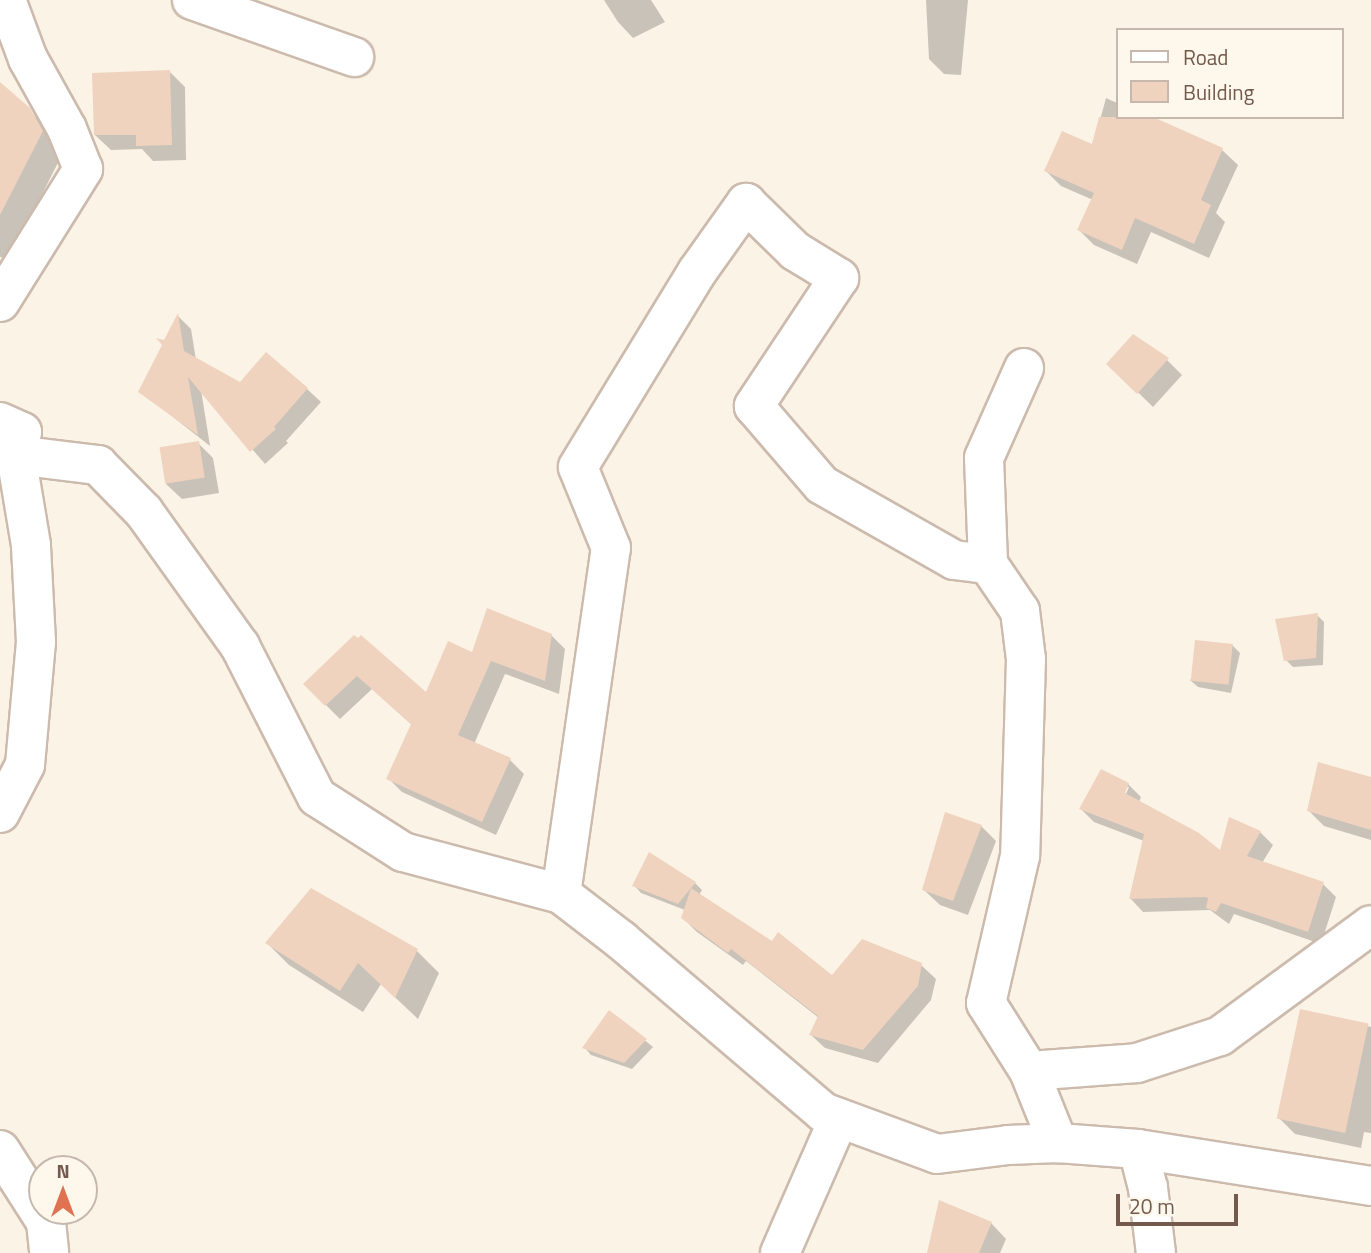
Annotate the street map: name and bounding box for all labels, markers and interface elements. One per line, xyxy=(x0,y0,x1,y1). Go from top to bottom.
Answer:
legend xyxy=(1116,28,1343,119)
text: Road xyxy=(1183,41,1228,73)
text: Building xyxy=(1183,76,1254,108)
north arrow xyxy=(28,1155,98,1225)
text: N xyxy=(56,1156,70,1185)
scale bar xyxy=(1119,1180,1242,1224)
text: 20 m xyxy=(1129,1190,1175,1222)

